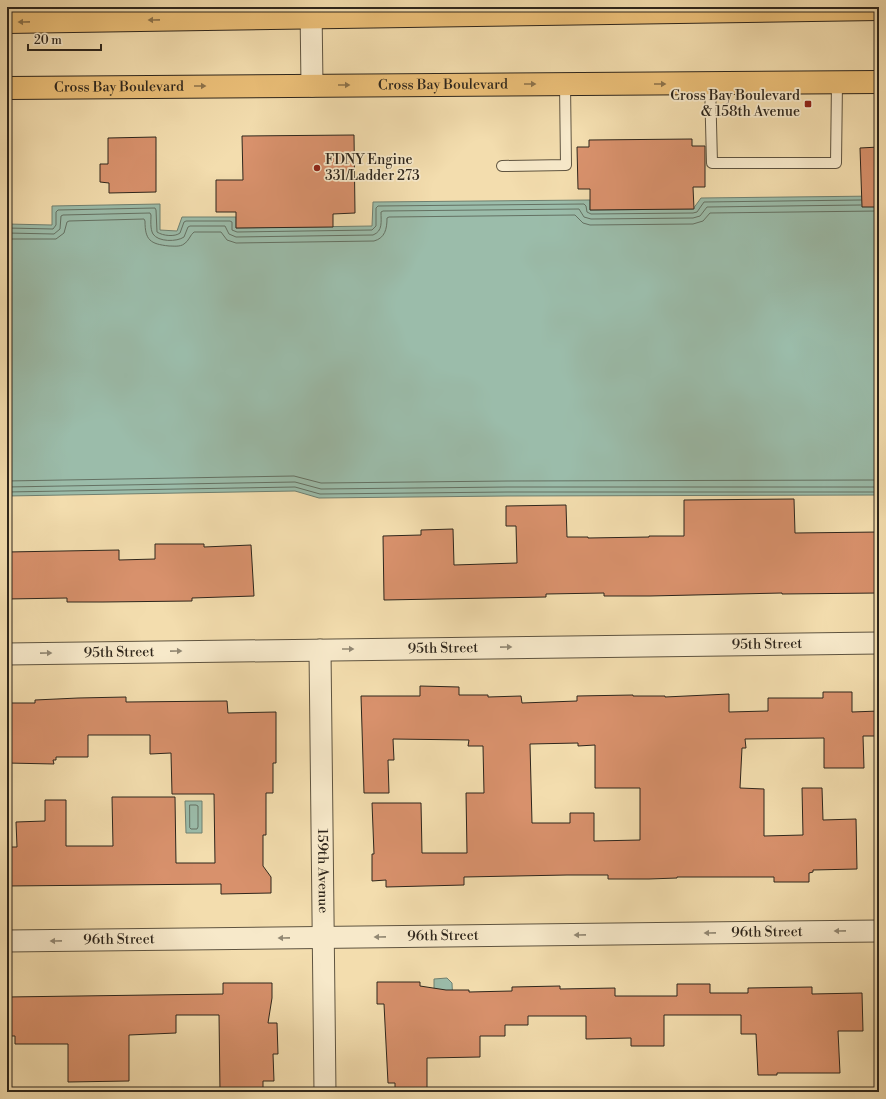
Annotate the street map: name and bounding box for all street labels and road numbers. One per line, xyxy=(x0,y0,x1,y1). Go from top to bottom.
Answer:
street label: Cross Bay Boulevard xyxy=(378,76,508,94)
street label: Cross Bay Boulevard xyxy=(54,78,184,97)
street label: 95th Street xyxy=(732,635,802,654)
street label: 95th Street xyxy=(408,639,478,658)
street label: 95th Street xyxy=(84,643,154,662)
street label: 159th Avenue xyxy=(313,828,332,913)
street label: 96th Street xyxy=(731,923,803,942)
street label: 96th Street xyxy=(407,927,479,945)
street label: 96th Street xyxy=(83,930,155,949)

